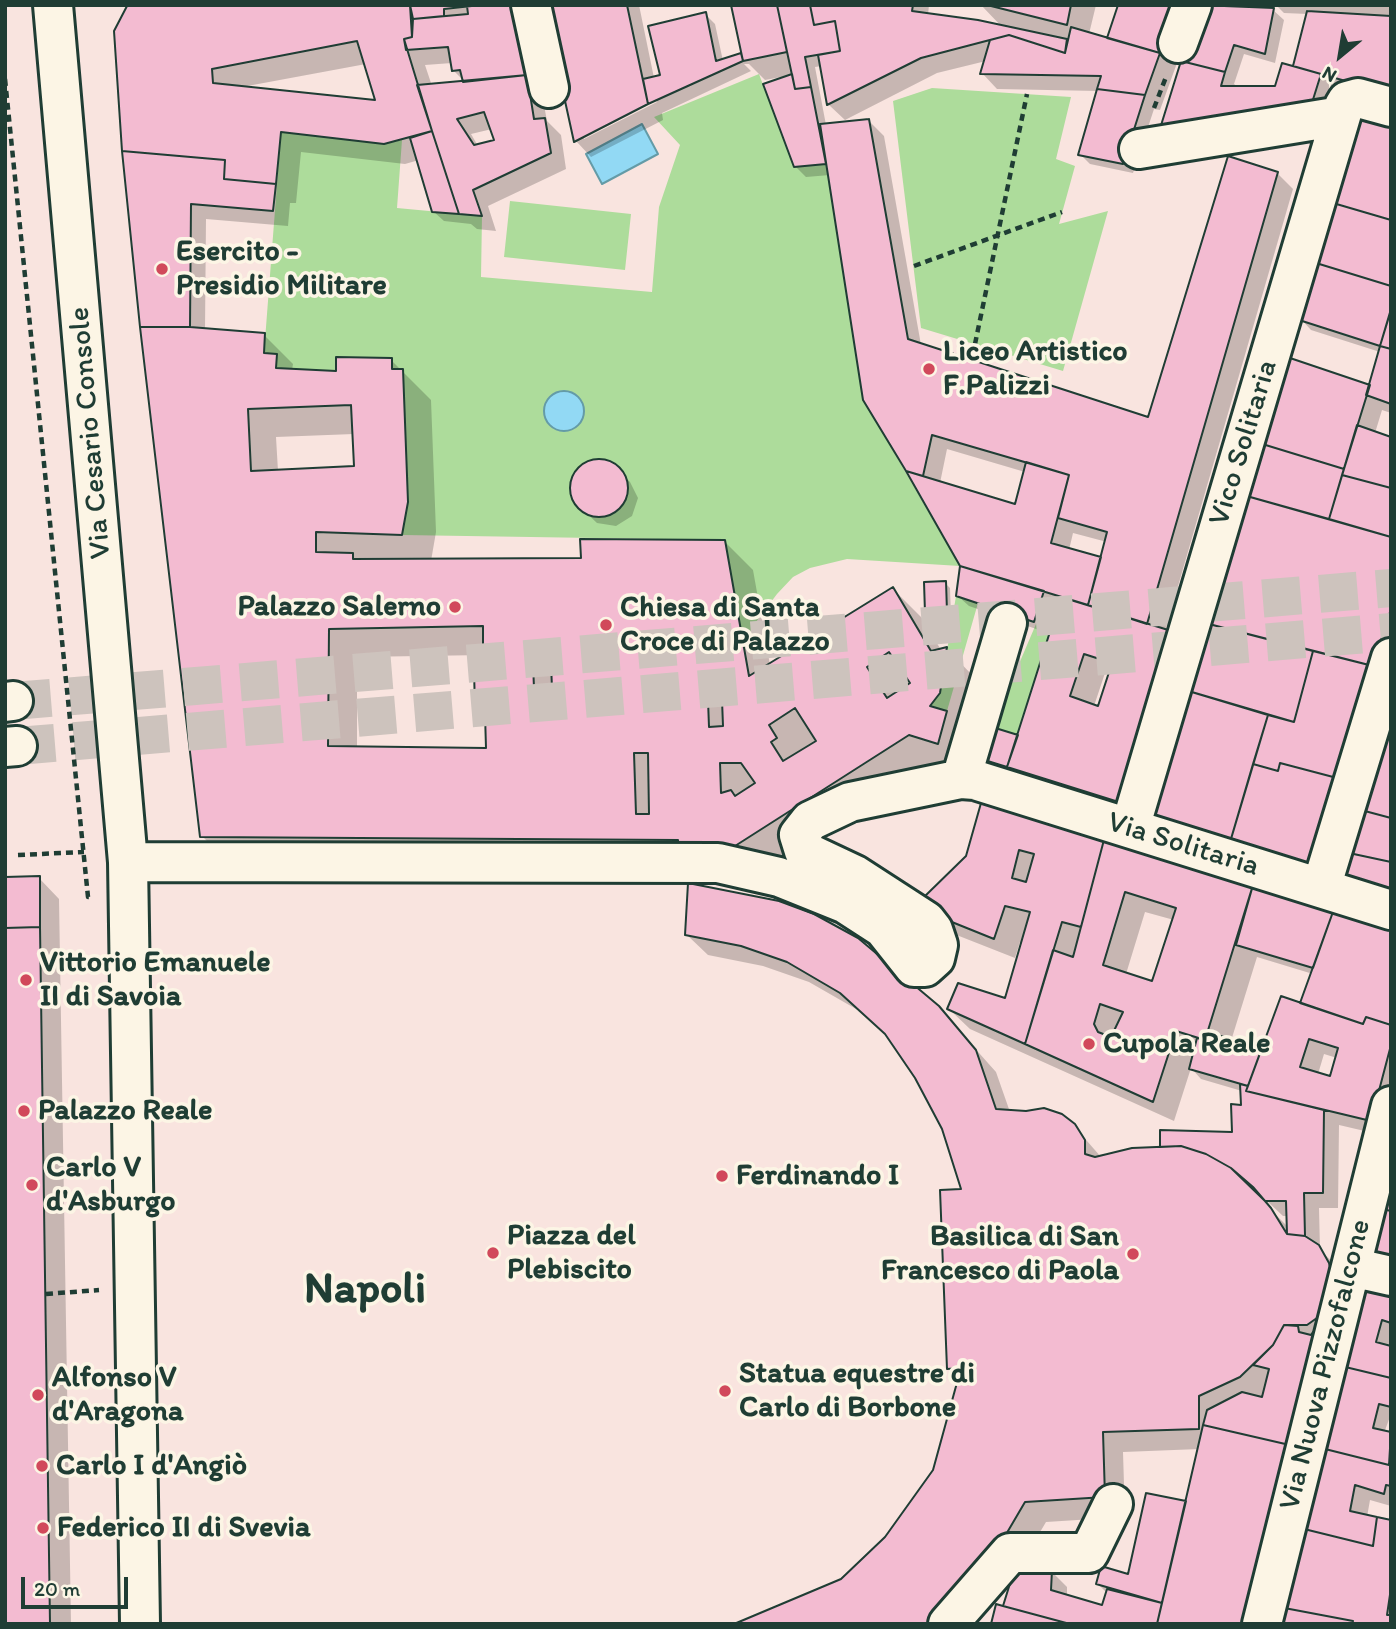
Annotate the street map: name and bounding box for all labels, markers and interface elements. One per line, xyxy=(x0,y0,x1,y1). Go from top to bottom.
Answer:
north arrow xyxy=(1305,21,1375,91)
text: N xyxy=(1318,61,1341,88)
place label: Esercito - Presidio Militare xyxy=(176,234,387,304)
marker: Esercito - Presidio Militare xyxy=(154,261,170,277)
street label: Via Cesario Console xyxy=(62,306,120,560)
place label: Liceo Artistico F.Palizzi xyxy=(943,334,1127,404)
street label: Vico Solitaria xyxy=(1202,356,1286,530)
marker: Liceo Artistico F.Palizzi xyxy=(921,361,937,377)
place label: Palazzo Salerno xyxy=(238,589,441,625)
place label: Chiesa di Santa Croce di Palazzo xyxy=(620,590,830,660)
marker: Palazzo Salerno xyxy=(447,599,463,615)
marker: Chiesa di Santa Croce di Palazzo xyxy=(598,617,614,633)
street label: Via Solitaria xyxy=(1103,805,1263,885)
place label: Vittorio Emanuele II di Savoia xyxy=(40,945,271,1016)
marker: Vittorio Emanuele II di Savoia xyxy=(18,972,34,988)
place label: Cupola Reale xyxy=(1103,1026,1270,1062)
marker: Cupola Reale xyxy=(1081,1036,1097,1052)
place label: Palazzo Reale xyxy=(38,1093,213,1129)
marker: Palazzo Reale xyxy=(16,1103,32,1119)
place label: Carlo V d'Asburgo xyxy=(46,1150,175,1220)
place label: Ferdinando I xyxy=(736,1158,899,1194)
marker: Ferdinando I xyxy=(714,1168,730,1184)
marker: Carlo V d'Asburgo xyxy=(24,1177,40,1193)
street label: Via Nuova Pizzofalcone xyxy=(1272,1216,1380,1514)
place label: Piazza del Plebiscito xyxy=(507,1218,636,1288)
place label: Basilica di San Francesco di Paola xyxy=(881,1219,1119,1290)
marker: Piazza del Plebiscito xyxy=(485,1245,501,1261)
marker: Basilica di San Francesco di Paola xyxy=(1125,1246,1141,1262)
district label: Napoli xyxy=(304,1265,426,1317)
place label: Statua equestre di Carlo di Borbone xyxy=(739,1356,975,1426)
place label: Alfonso V d'Aragona xyxy=(52,1360,183,1430)
marker: Statua equestre di Carlo di Borbone xyxy=(717,1383,733,1399)
marker: Alfonso V d'Aragona xyxy=(30,1387,46,1403)
place label: Carlo I d'Angiò xyxy=(56,1448,247,1484)
marker: Carlo I d'Angiò xyxy=(34,1458,50,1474)
place label: Federico II di Svevia xyxy=(57,1510,311,1546)
marker: Federico II di Svevia xyxy=(35,1520,51,1536)
scale bar xyxy=(24,1562,131,1606)
text: 20 m xyxy=(34,1576,80,1601)

